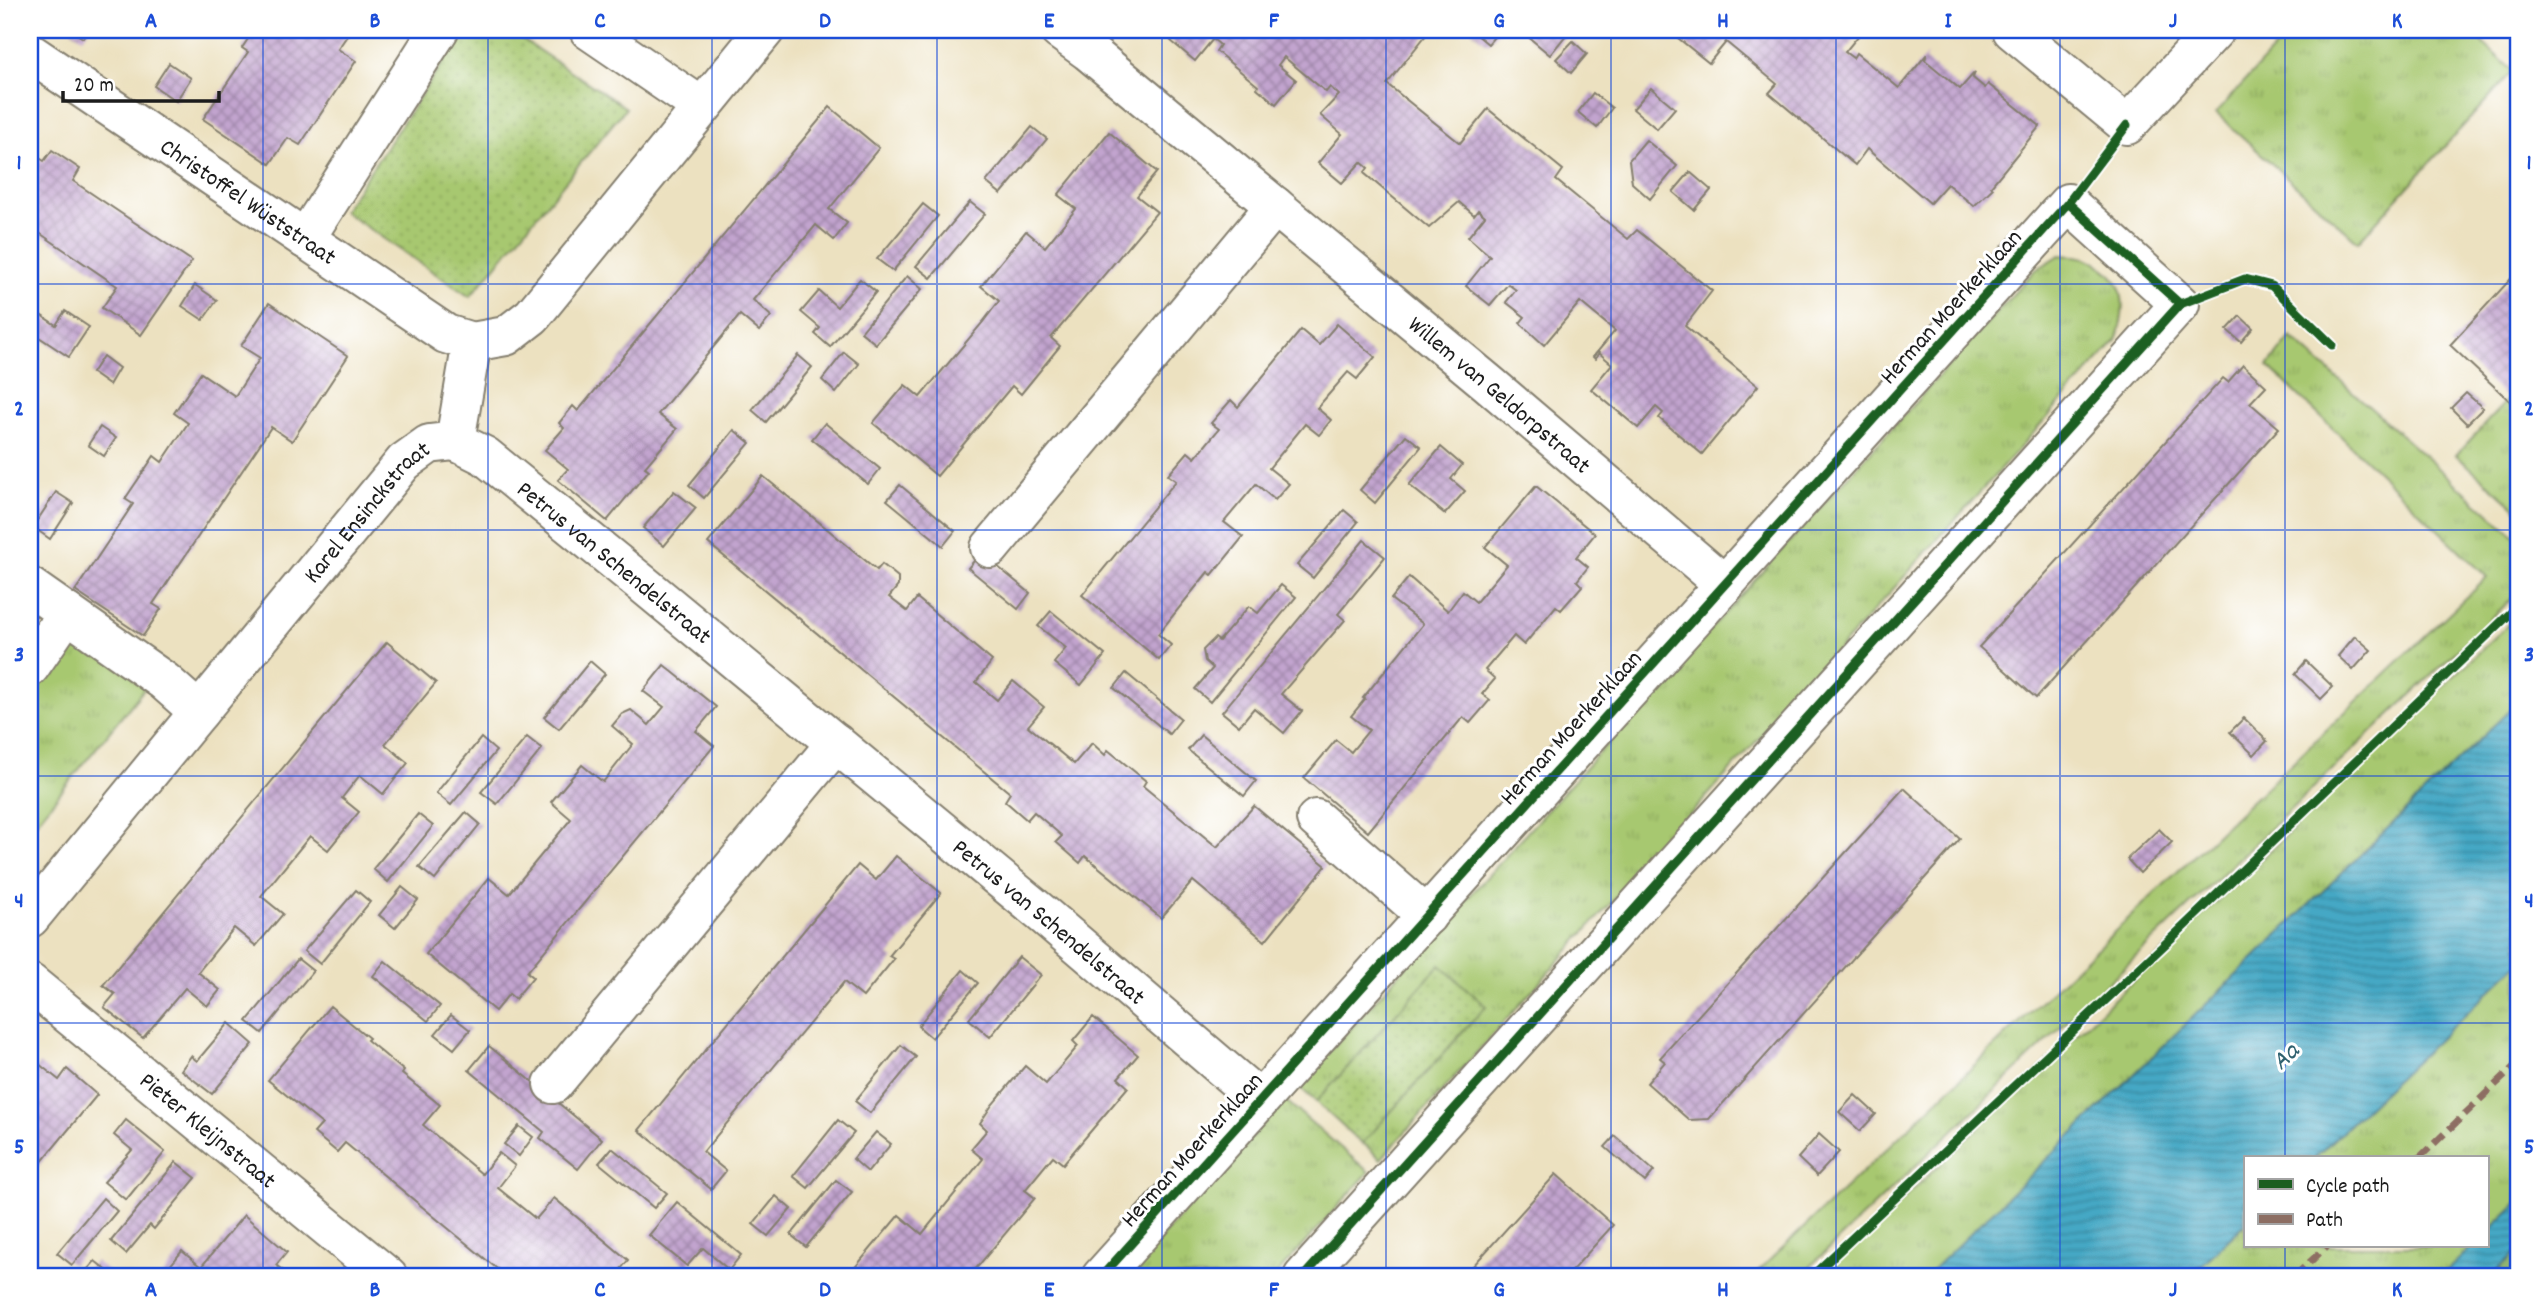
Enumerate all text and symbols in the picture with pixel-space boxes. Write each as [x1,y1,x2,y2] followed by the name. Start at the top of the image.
[145,6,157,39] text: A
[370,6,381,39] text: B
[594,6,606,39] text: C
[819,6,831,39] text: D
[1044,6,1055,39] text: E
[1269,6,1280,39] text: F
[1493,6,1505,39] text: G
[1717,6,1729,39] text: H
[1944,6,1952,39] text: I
[2169,6,2177,39] text: J
[2392,6,2403,39] text: K
[63,60,219,104] scale bar
[74,72,114,102] text: 20 m
[152,131,342,275] street label: Christoffel Wüststraat
[16,148,22,181] text: 1
[2526,148,2532,181] text: 1
[1873,223,2031,393] street label: Herman Moerkerklaan
[1399,309,1597,483] street label: Willem van Geldorpstraat
[14,394,24,427] text: 2
[2524,394,2534,427] text: 2
[297,434,438,592] street label: Karel Ensinckstraat
[508,474,718,654] street label: Petrus van Schendelstraat
[14,640,24,673] text: 3
[2524,640,2534,673] text: 3
[1493,644,1651,814] street label: Herman Moerkerklaan
[944,832,1152,1015] street label: Petrus van Schendelstraat
[14,886,24,919] text: 4
[2524,886,2534,919] text: 4
[2264,1034,2310,1080] water label: Aa
[131,1065,282,1199] street label: Pieter Kleijnstraat
[1114,1066,1272,1236] street label: Herman Moerkerklaan
[14,1132,24,1165] text: 5
[2524,1132,2534,1165] text: 5
[2244,1156,2488,1248] legend
[2306,1173,2389,1203] text: Cycle path
[2306,1207,2343,1237] text: Path
[145,1275,157,1307] text: A
[370,1275,381,1307] text: B
[594,1275,606,1307] text: C
[819,1275,831,1307] text: D
[1044,1275,1055,1307] text: E
[1269,1275,1280,1307] text: F
[1493,1275,1505,1307] text: G
[1717,1275,1729,1307] text: H
[1944,1275,1952,1307] text: I
[2169,1275,2177,1307] text: J
[2392,1275,2403,1307] text: K

